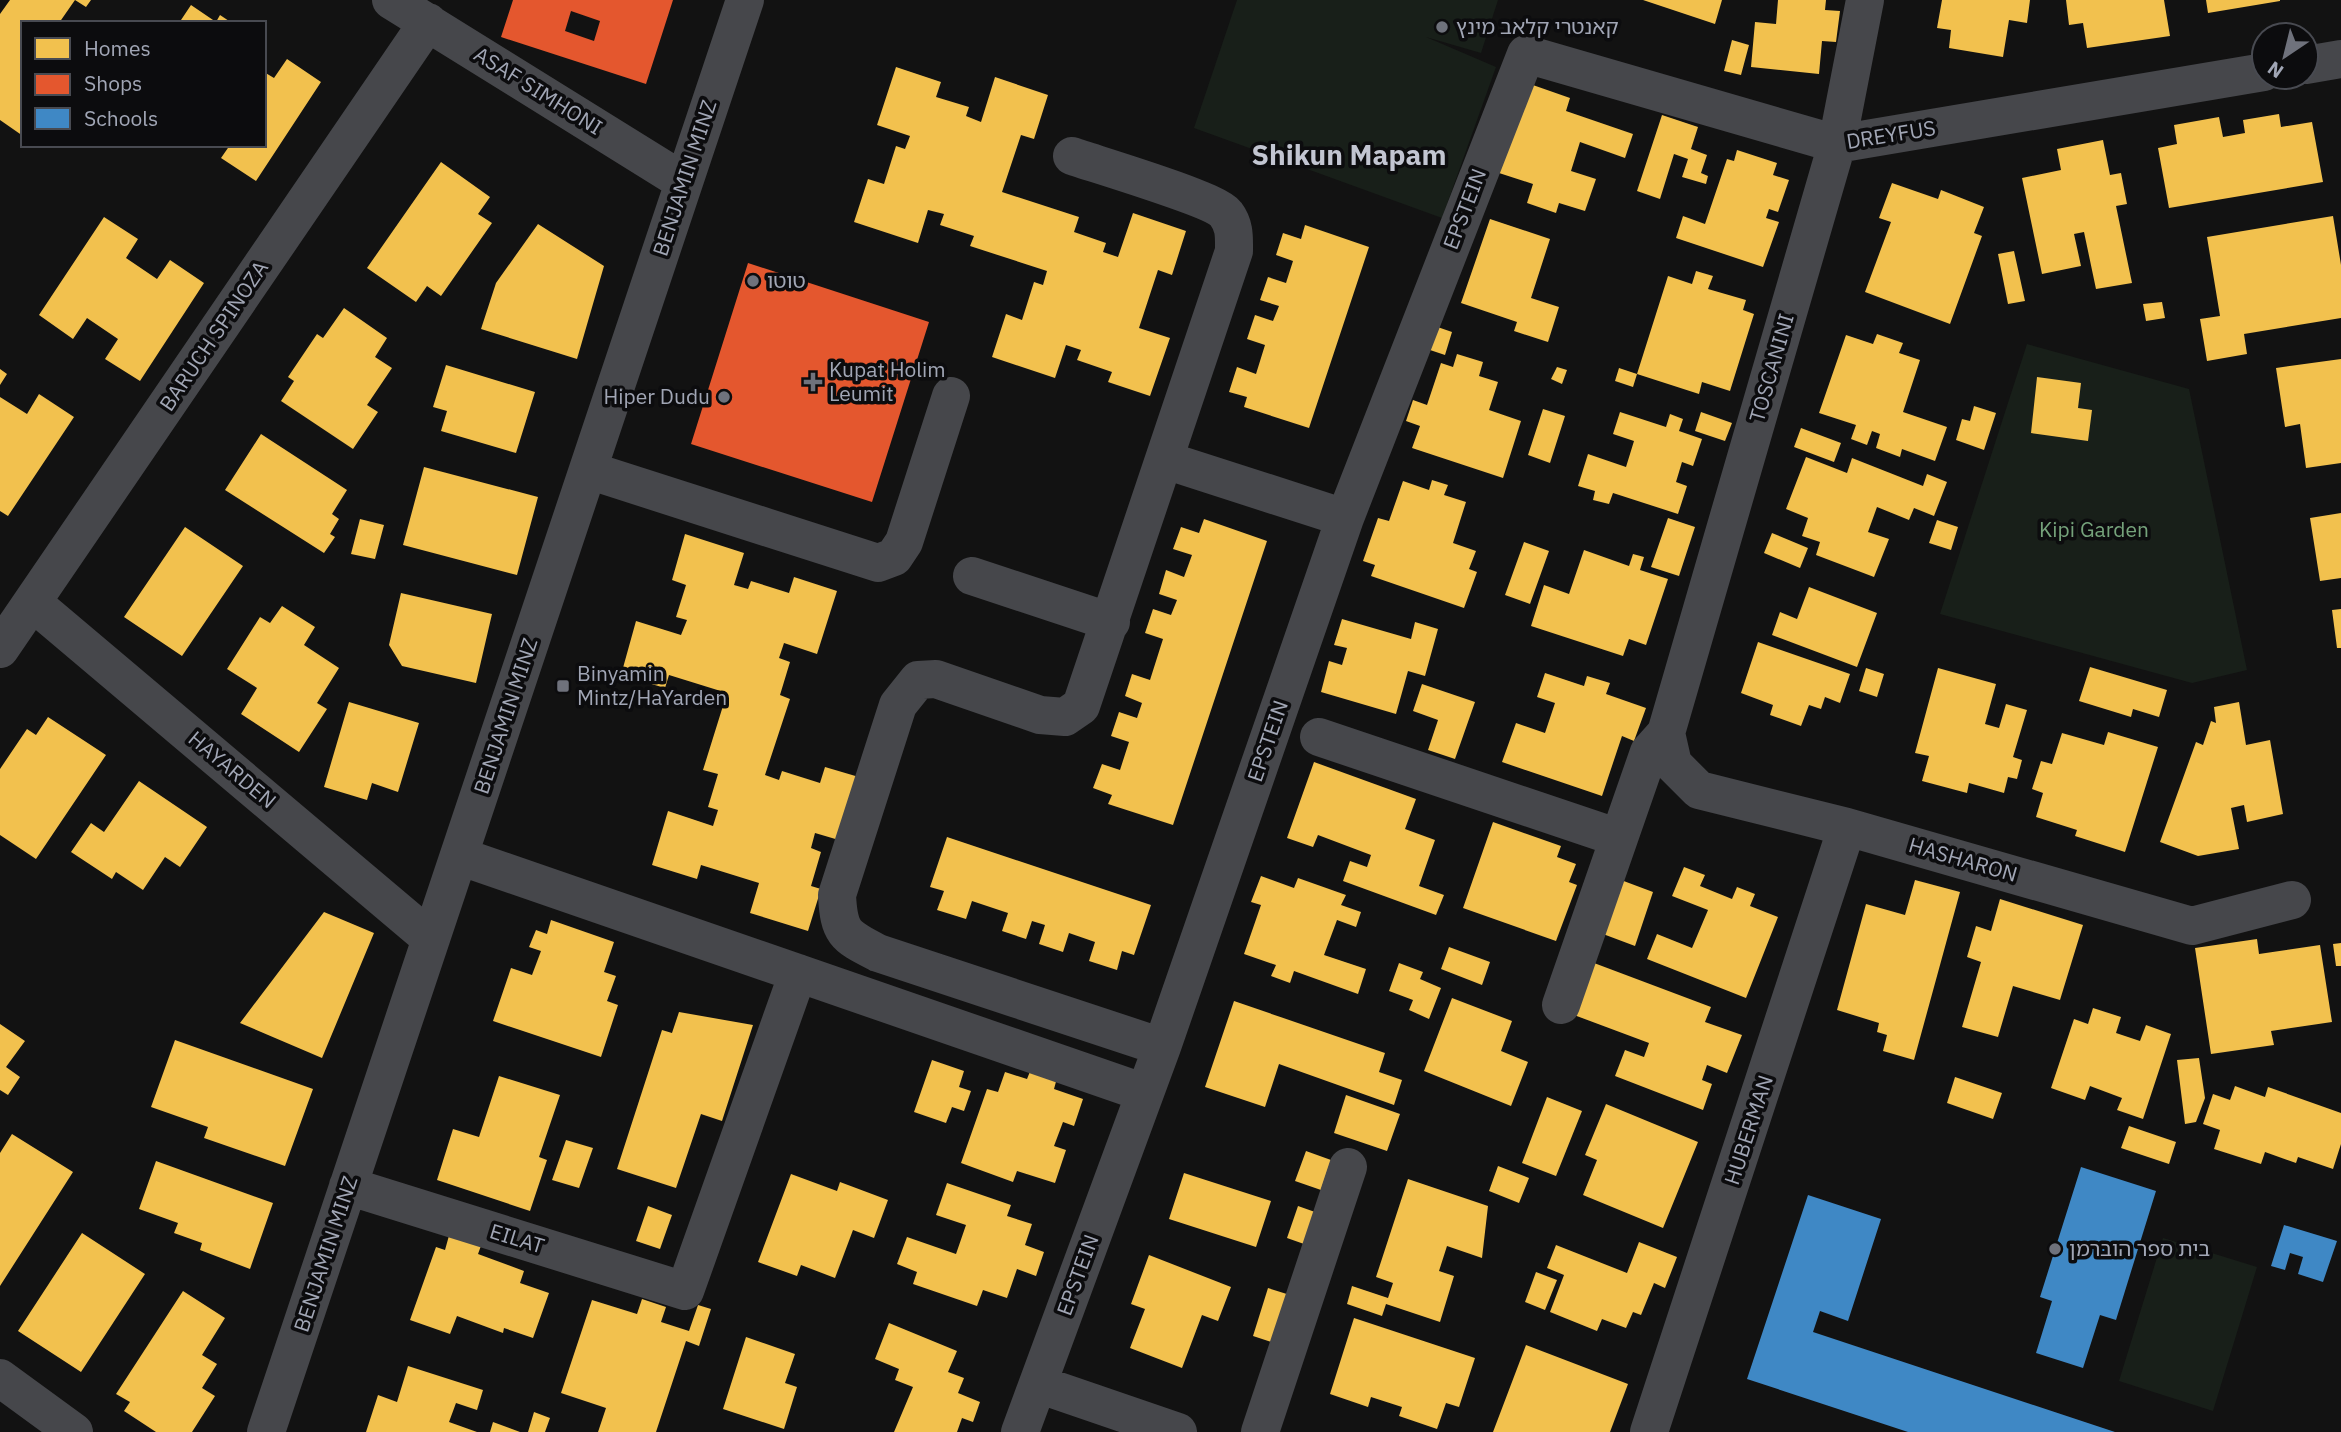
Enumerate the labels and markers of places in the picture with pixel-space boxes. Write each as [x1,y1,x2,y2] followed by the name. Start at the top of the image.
[1456,12,1619,40] place label: קאנטרי קלאב מינץ
[1434,19,1450,35] marker: קאנטרי קלאב מינץ
[767,266,806,294] place label: טוטו
[745,273,761,289] marker: טוטו
[829,355,946,407] place label: Kupat Holim Leumit
[803,372,823,392] marker: Kupat Holim Leumit
[603,382,710,410] place label: Hiper Dudu
[716,389,732,405] marker: Hiper Dudu
[577,659,727,711] place label: Binyamin Mintz/HaYarden
[555,678,571,694] marker: Binyamin Mintz/HaYarden
[2069,1234,2210,1262] place label: בית ספר הוברמן
[2047,1241,2063,1257] marker: בית ספר הוברמן

